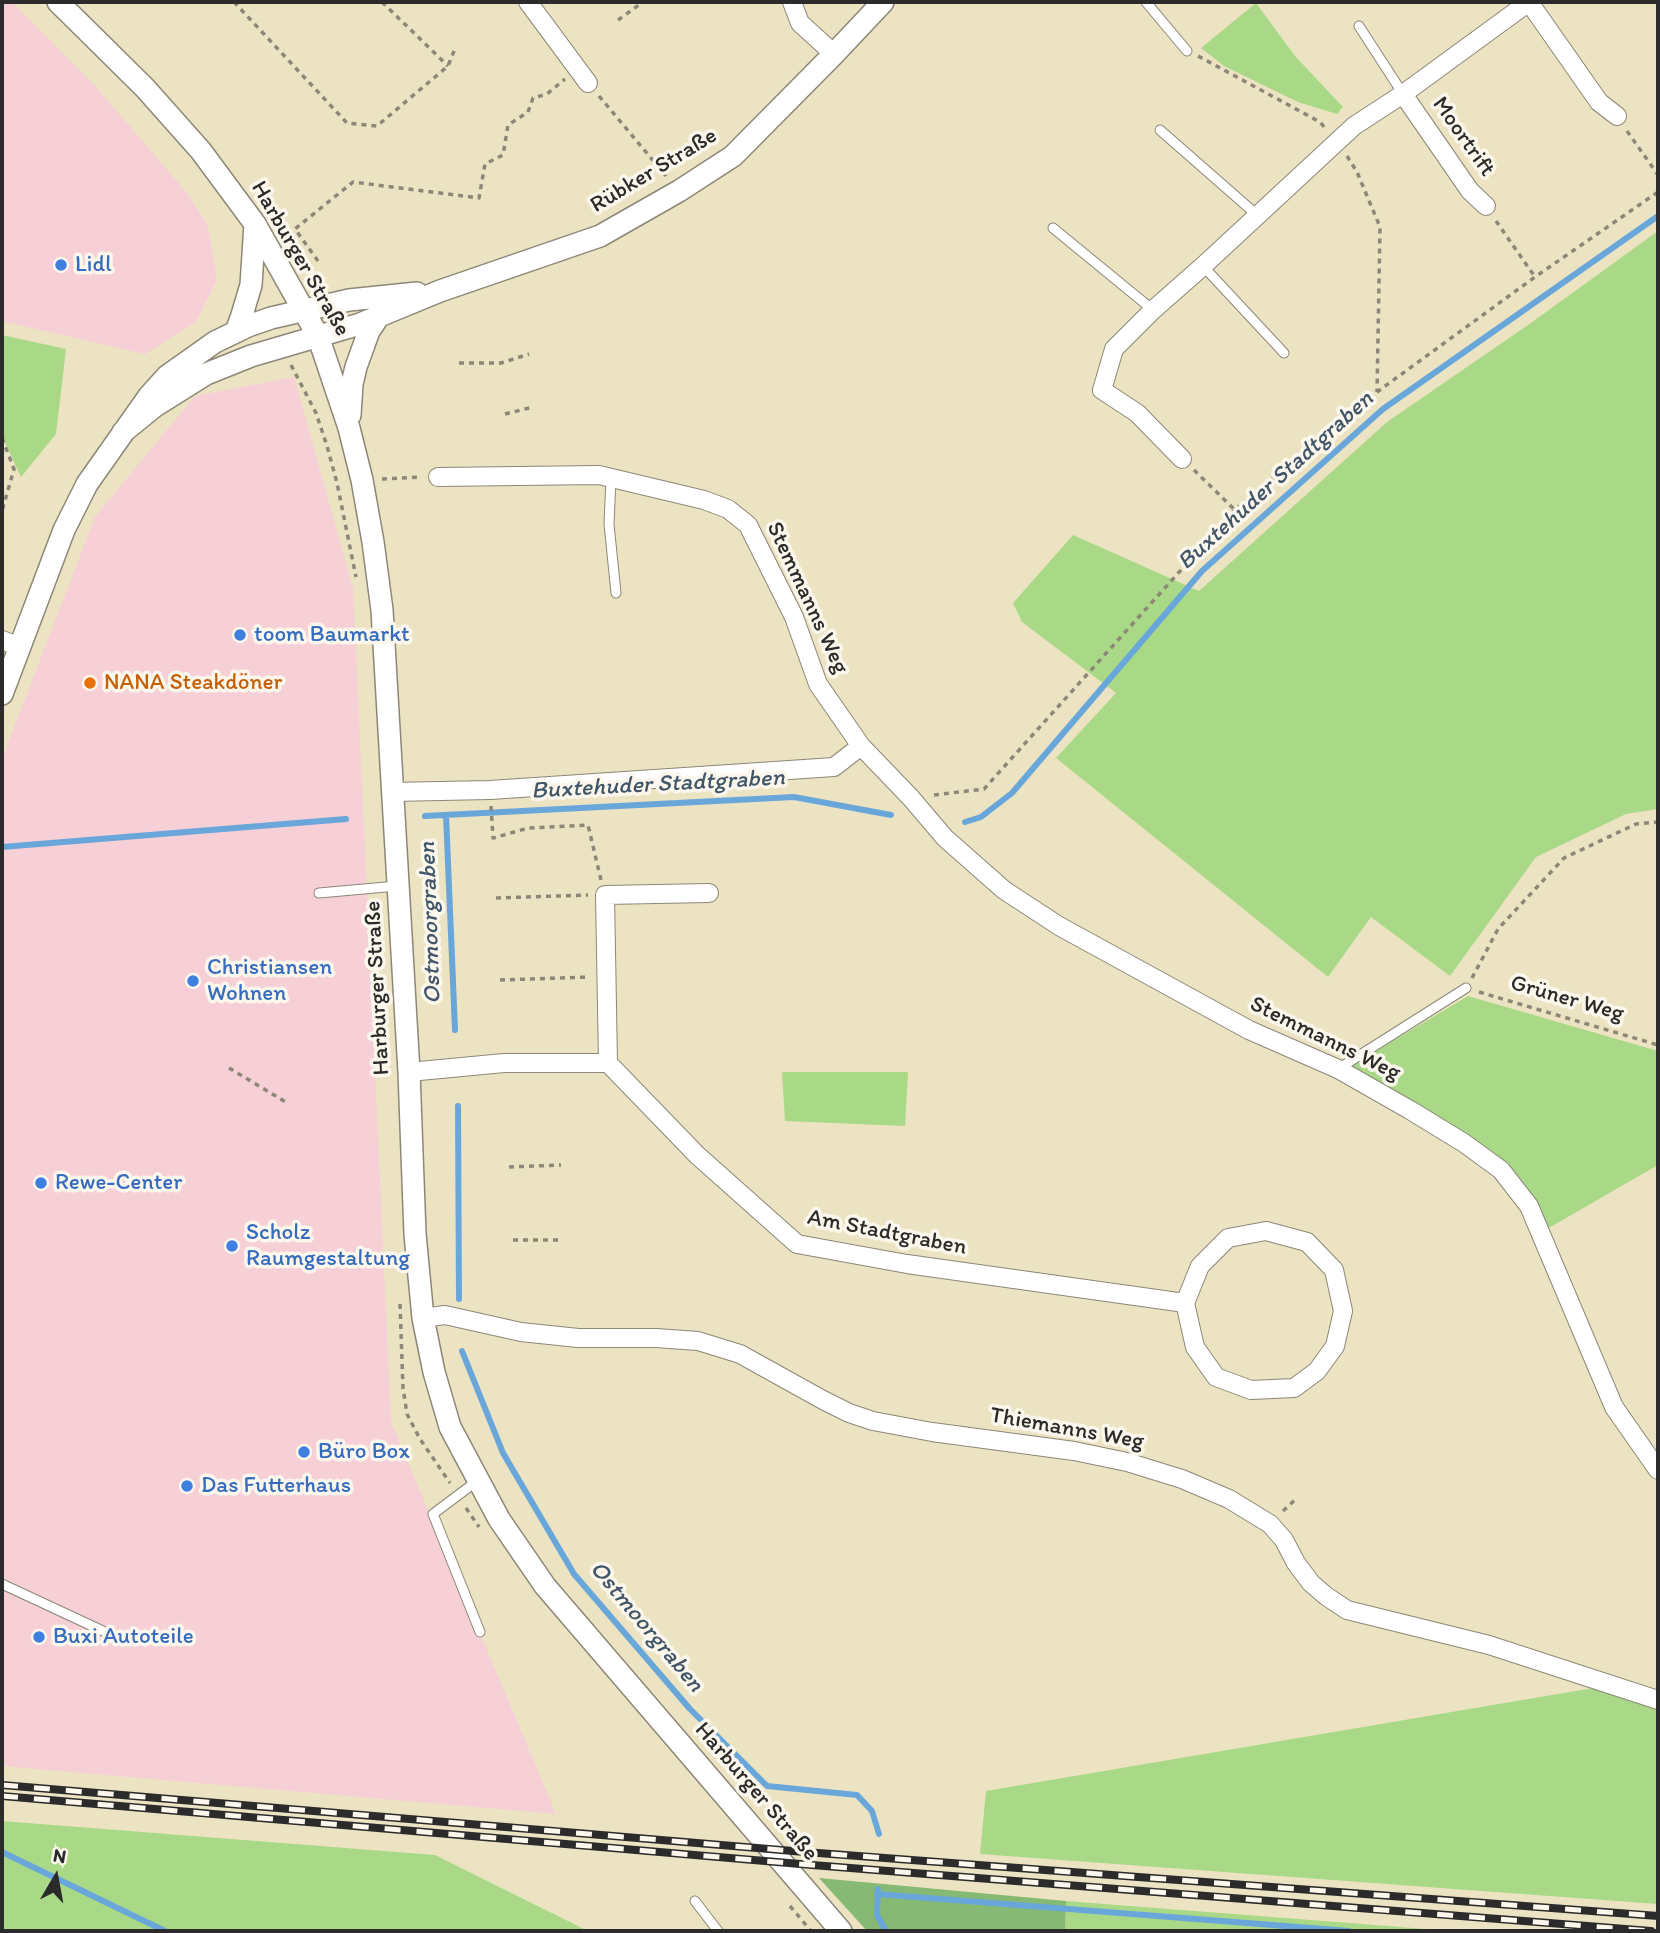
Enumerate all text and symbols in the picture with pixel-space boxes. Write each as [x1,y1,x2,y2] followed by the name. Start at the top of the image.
[1426,92,1500,182] street label: Moortrift
[586,122,722,220] street label: Rübker Straße
[244,176,356,342] street label: Harburger Straße
[75,251,112,279] place label: Lidl
[53,257,69,273] marker: Lidl
[1172,385,1380,577] water label: Buxtehuder Stadtgraben
[760,518,854,678] street label: Stemmanns Weg
[254,621,410,649] place label: toom Baumarkt
[232,627,248,643] marker: toom Baumarkt
[104,669,282,697] place label: NANA Steakdöner
[82,675,98,691] marker: NANA Steakdöner
[530,764,786,806] water label: Buxtehuder Stadtgraben
[414,841,448,1005] water label: Ostmoorgraben
[360,900,396,1076] street label: Harburger Straße
[207,954,332,1008] place label: Christiansen Wohnen
[1507,970,1627,1028] street label: Grüner Weg
[185,973,201,989] marker: Christiansen Wohnen
[1245,991,1405,1087] street label: Stemmanns Weg
[55,1169,182,1197] place label: Rewe-Center
[33,1175,49,1191] marker: Rewe-Center
[805,1204,969,1262] street label: Am Stadtgraben
[246,1219,410,1273] place label: Scholz Raumgestaltung
[224,1238,240,1254] marker: Scholz Raumgestaltung
[988,1402,1146,1456] street label: Thiemanns Weg
[318,1438,410,1466] place label: Büro Box
[296,1444,312,1460] marker: Büro Box
[201,1472,351,1500] place label: Das Futterhaus
[179,1478,195,1494] marker: Das Futterhaus
[583,1556,709,1698] water label: Ostmoorgraben
[53,1623,194,1651] place label: Buxi Autoteile
[31,1629,47,1645] marker: Buxi Autoteile
[688,1717,824,1867] street label: Harburger Straße
[21,1842,91,1912] north arrow
[51,1843,68,1868] text: N

